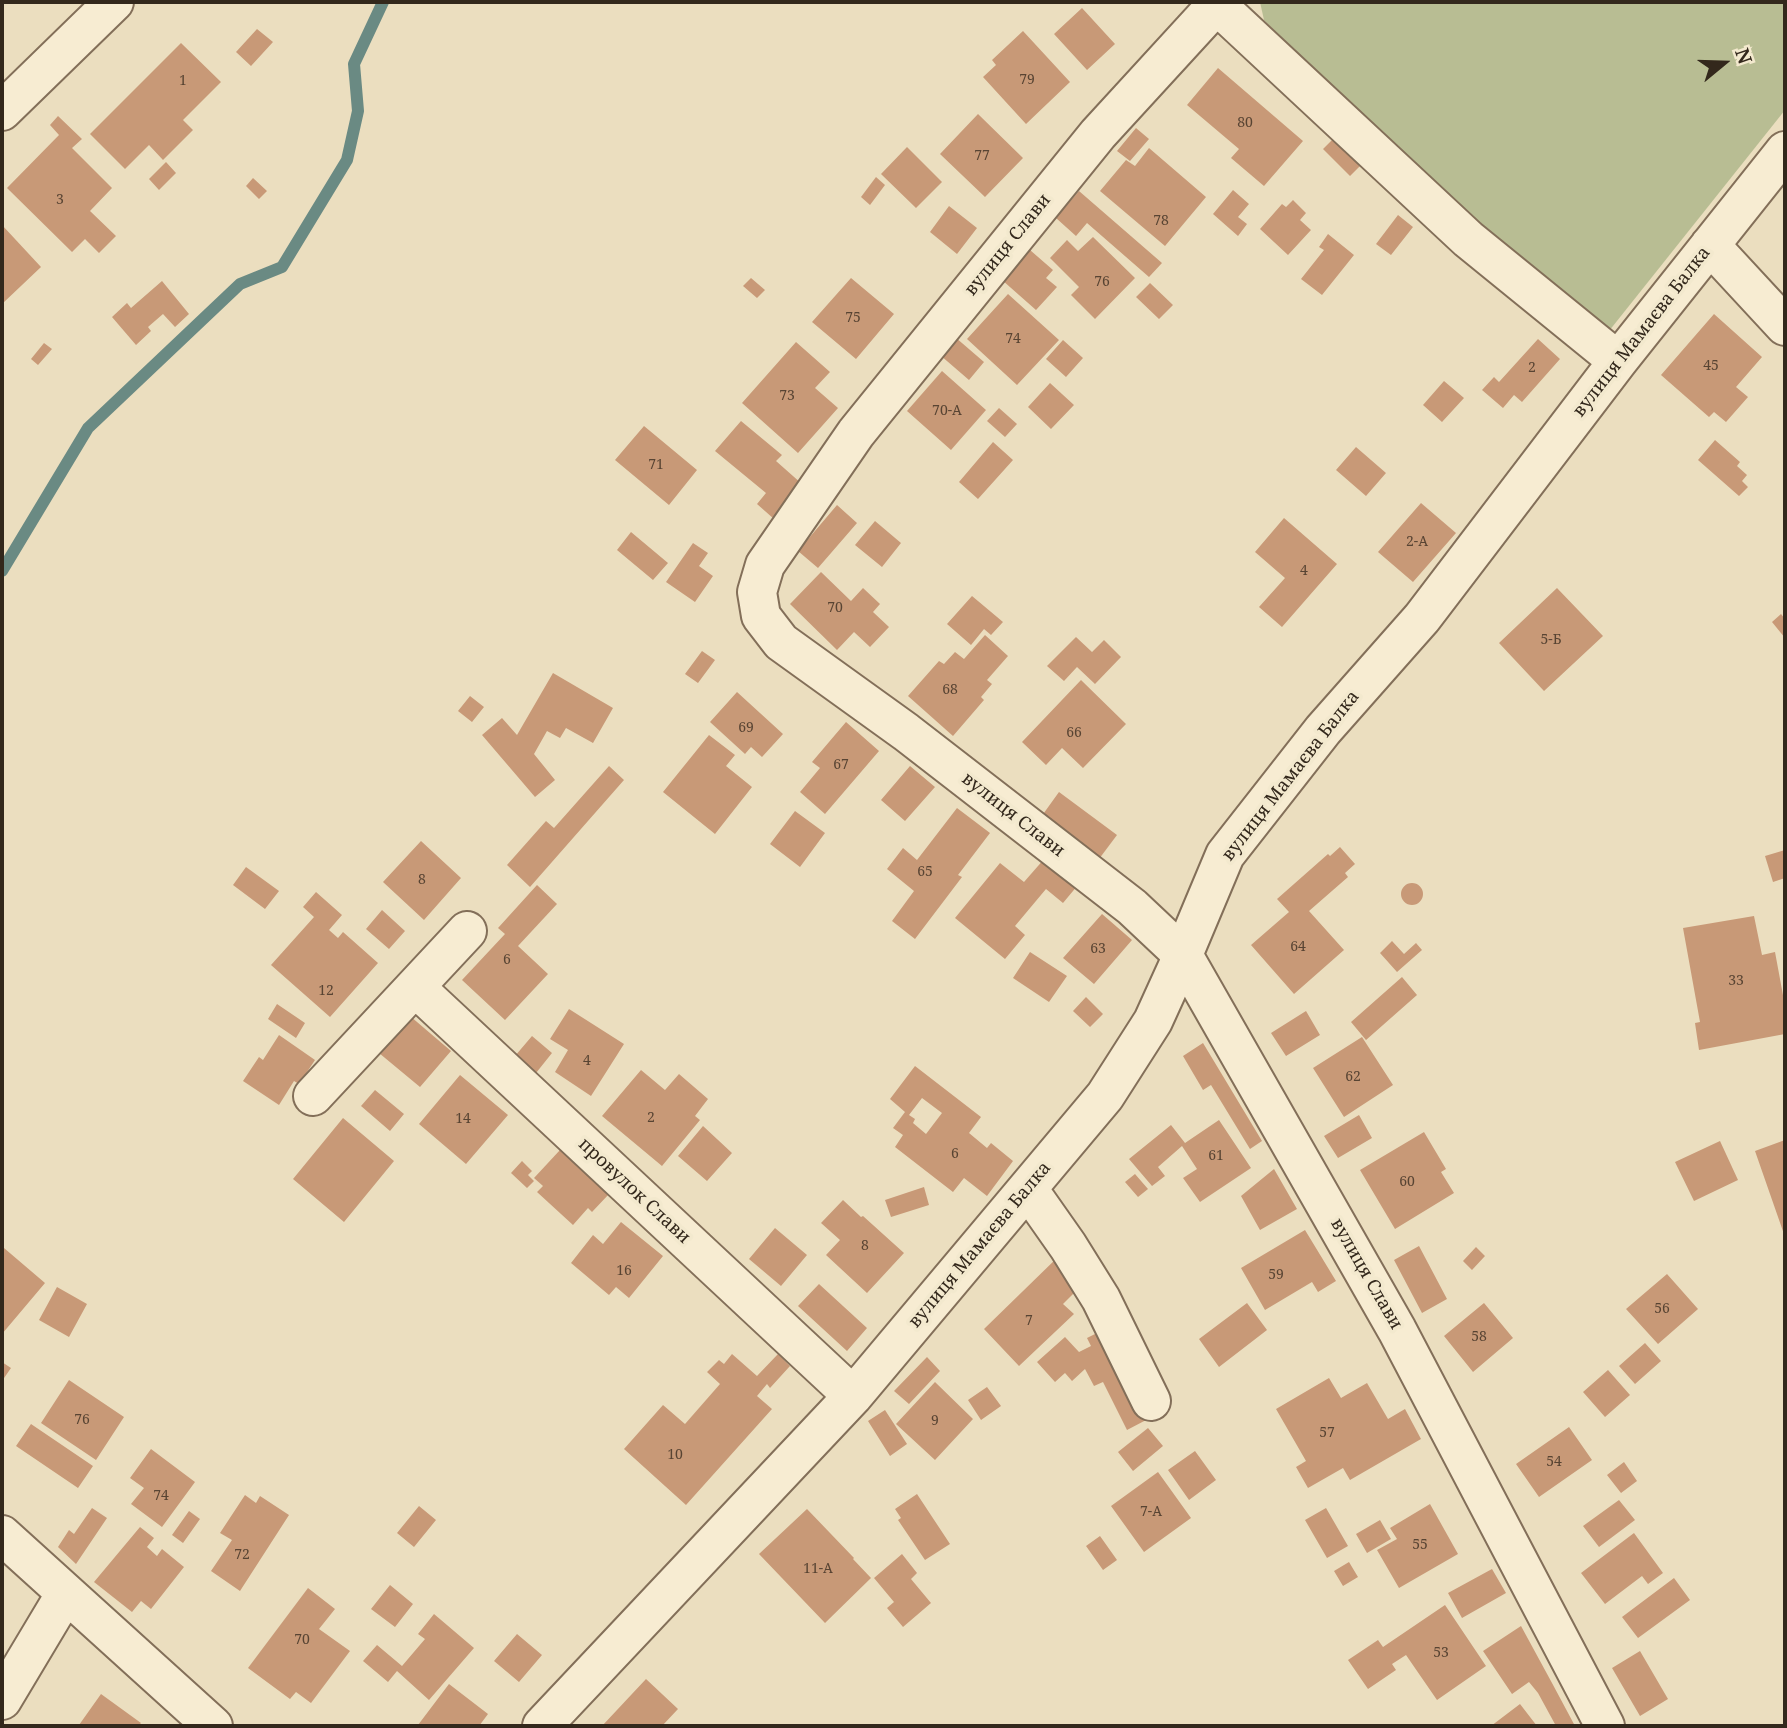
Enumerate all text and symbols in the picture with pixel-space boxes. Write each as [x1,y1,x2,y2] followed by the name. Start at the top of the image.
[1689,28,1759,98] north arrow
[1729,45,1759,67] text: N
[1019,72,1035,88] house number: 79
[179,73,187,89] house number: 1
[1237,115,1253,131] house number: 80
[974,148,990,164] house number: 77
[960,190,1056,300] street label: вулиця Слави
[56,192,64,208] house number: 3
[1153,213,1169,229] house number: 78
[1569,243,1715,421] street label: вулиця Мамаєва Балка
[1094,274,1110,290] house number: 76
[845,310,861,326] house number: 75
[1005,331,1021,347] house number: 74
[1703,358,1719,374] house number: 45
[1528,360,1536,376] house number: 2
[779,388,795,404] house number: 73
[932,403,962,419] house number: 70-А
[648,457,664,473] house number: 71
[1406,534,1428,550] house number: 2-А
[1300,563,1308,579] house number: 4
[827,600,843,616] house number: 70
[1541,632,1561,648] house number: 5-Б
[942,682,958,698] house number: 68
[1218,687,1364,865] street label: вулиця Мамаєва Балка
[738,720,754,736] house number: 69
[1066,725,1082,741] house number: 66
[833,757,849,773] house number: 67
[957,768,1069,862] street label: вулиця Слави
[917,864,933,880] house number: 65
[418,872,426,888] house number: 8
[1290,939,1306,955] house number: 64
[1090,941,1106,957] house number: 63
[503,952,511,968] house number: 6
[1728,973,1744,989] house number: 33
[318,983,334,999] house number: 12
[583,1053,591,1069] house number: 4
[1345,1069,1361,1085] house number: 62
[647,1110,655,1126] house number: 2
[455,1111,471,1127] house number: 14
[574,1134,694,1248] street label: провулок Слави
[951,1146,959,1162] house number: 6
[1208,1148,1224,1164] house number: 61
[904,1158,1056,1332] street label: вулиця Мамаєва Балка
[1399,1174,1415,1190] house number: 60
[1325,1215,1407,1333] street label: вулиця Слави
[861,1238,869,1254] house number: 8
[616,1263,632,1279] house number: 16
[1268,1267,1284,1283] house number: 59
[1654,1301,1670,1317] house number: 56
[1025,1313,1033,1329] house number: 7
[1471,1329,1487,1345] house number: 58
[74,1412,90,1428] house number: 76
[931,1413,939,1429] house number: 9
[1319,1425,1335,1441] house number: 57
[667,1447,683,1463] house number: 10
[1546,1454,1562,1470] house number: 54
[153,1488,169,1504] house number: 74
[1140,1504,1162,1520] house number: 7-А
[1412,1537,1428,1553] house number: 55
[234,1547,250,1563] house number: 72
[803,1561,833,1577] house number: 11-А
[294,1632,310,1648] house number: 70
[1433,1645,1449,1661] house number: 53

